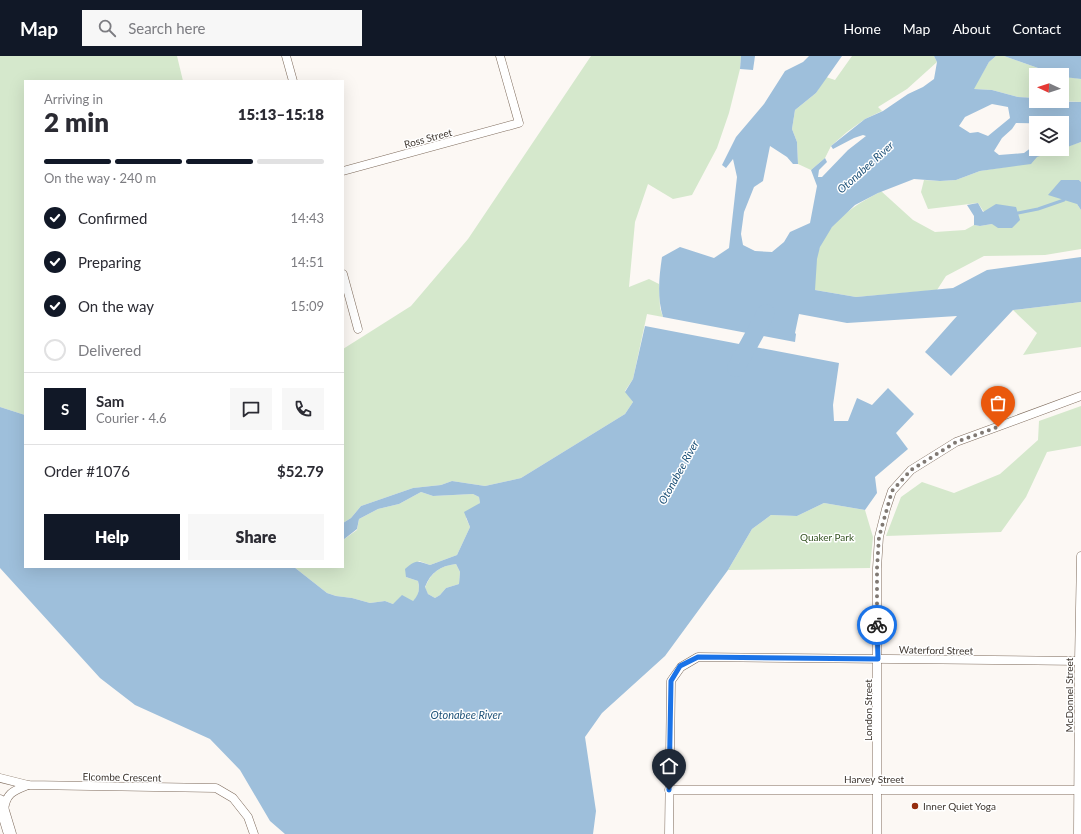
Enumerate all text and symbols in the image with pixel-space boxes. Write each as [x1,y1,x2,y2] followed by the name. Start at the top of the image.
[82,10,362,46] search box
[20,17,58,40] text: Map
[96,17,118,39] icon: search
[128,19,206,37] text: Search here
[843,20,881,37] text: Home
[903,20,930,37] text: Map
[952,20,990,37] text: About
[1012,20,1061,37] text: Contact
[1029,68,1069,108] north arrow
[1029,68,1069,156] map controls
[44,91,103,107] text: Arriving in
[238,105,324,123] text: 15:13–15:18
[44,106,109,138] text: 2 min
[1029,116,1069,156] button: layers
[403,126,454,150] street label: Ross Street
[834,138,896,196] water label: Otonabee River
[44,170,156,186] text: On the way · 240 m
[44,207,66,229] icon: check
[78,209,147,227] text: Confirmed
[291,210,324,226] text: 14:43
[44,251,66,273] icon: check
[78,253,141,271] text: Preparing
[291,254,324,270] text: 14:51
[44,295,66,317] icon: check
[78,297,154,315] text: On the way
[291,298,324,314] text: 15:09
[78,341,141,359] text: Delivered
[981,386,1015,427] pin
[230,388,272,430] button: chat
[282,388,324,430] button: phone
[96,392,124,410] text: Sam
[987,392,1009,414] icon: bag
[61,400,69,418] text: S
[96,410,167,426] text: Courier · 4.6
[655,438,701,506] water label: Otonabee River
[44,462,130,480] text: Order #1076
[277,462,324,480] text: $52.79
[44,514,180,560] button: Help
[188,514,324,560] button: Share
[800,531,855,543] park label: Quaker Park
[857,605,897,645] courier
[866,614,888,636] icon: bike
[899,643,974,657] street label: Waterford Street
[1063,657,1075,732] street label: McDonnel Street
[862,679,874,741] street label: London Street
[430,708,502,721] water label: Otonabee River
[652,749,686,790] pin
[658,755,680,777] icon: home
[82,770,162,784] street label: Elcombe Crescent
[844,773,904,785] street label: Harvey Street
[923,800,996,812] place label: Inner Quiet Yoga
[910,801,920,811] marker: Inner Quiet Yoga

